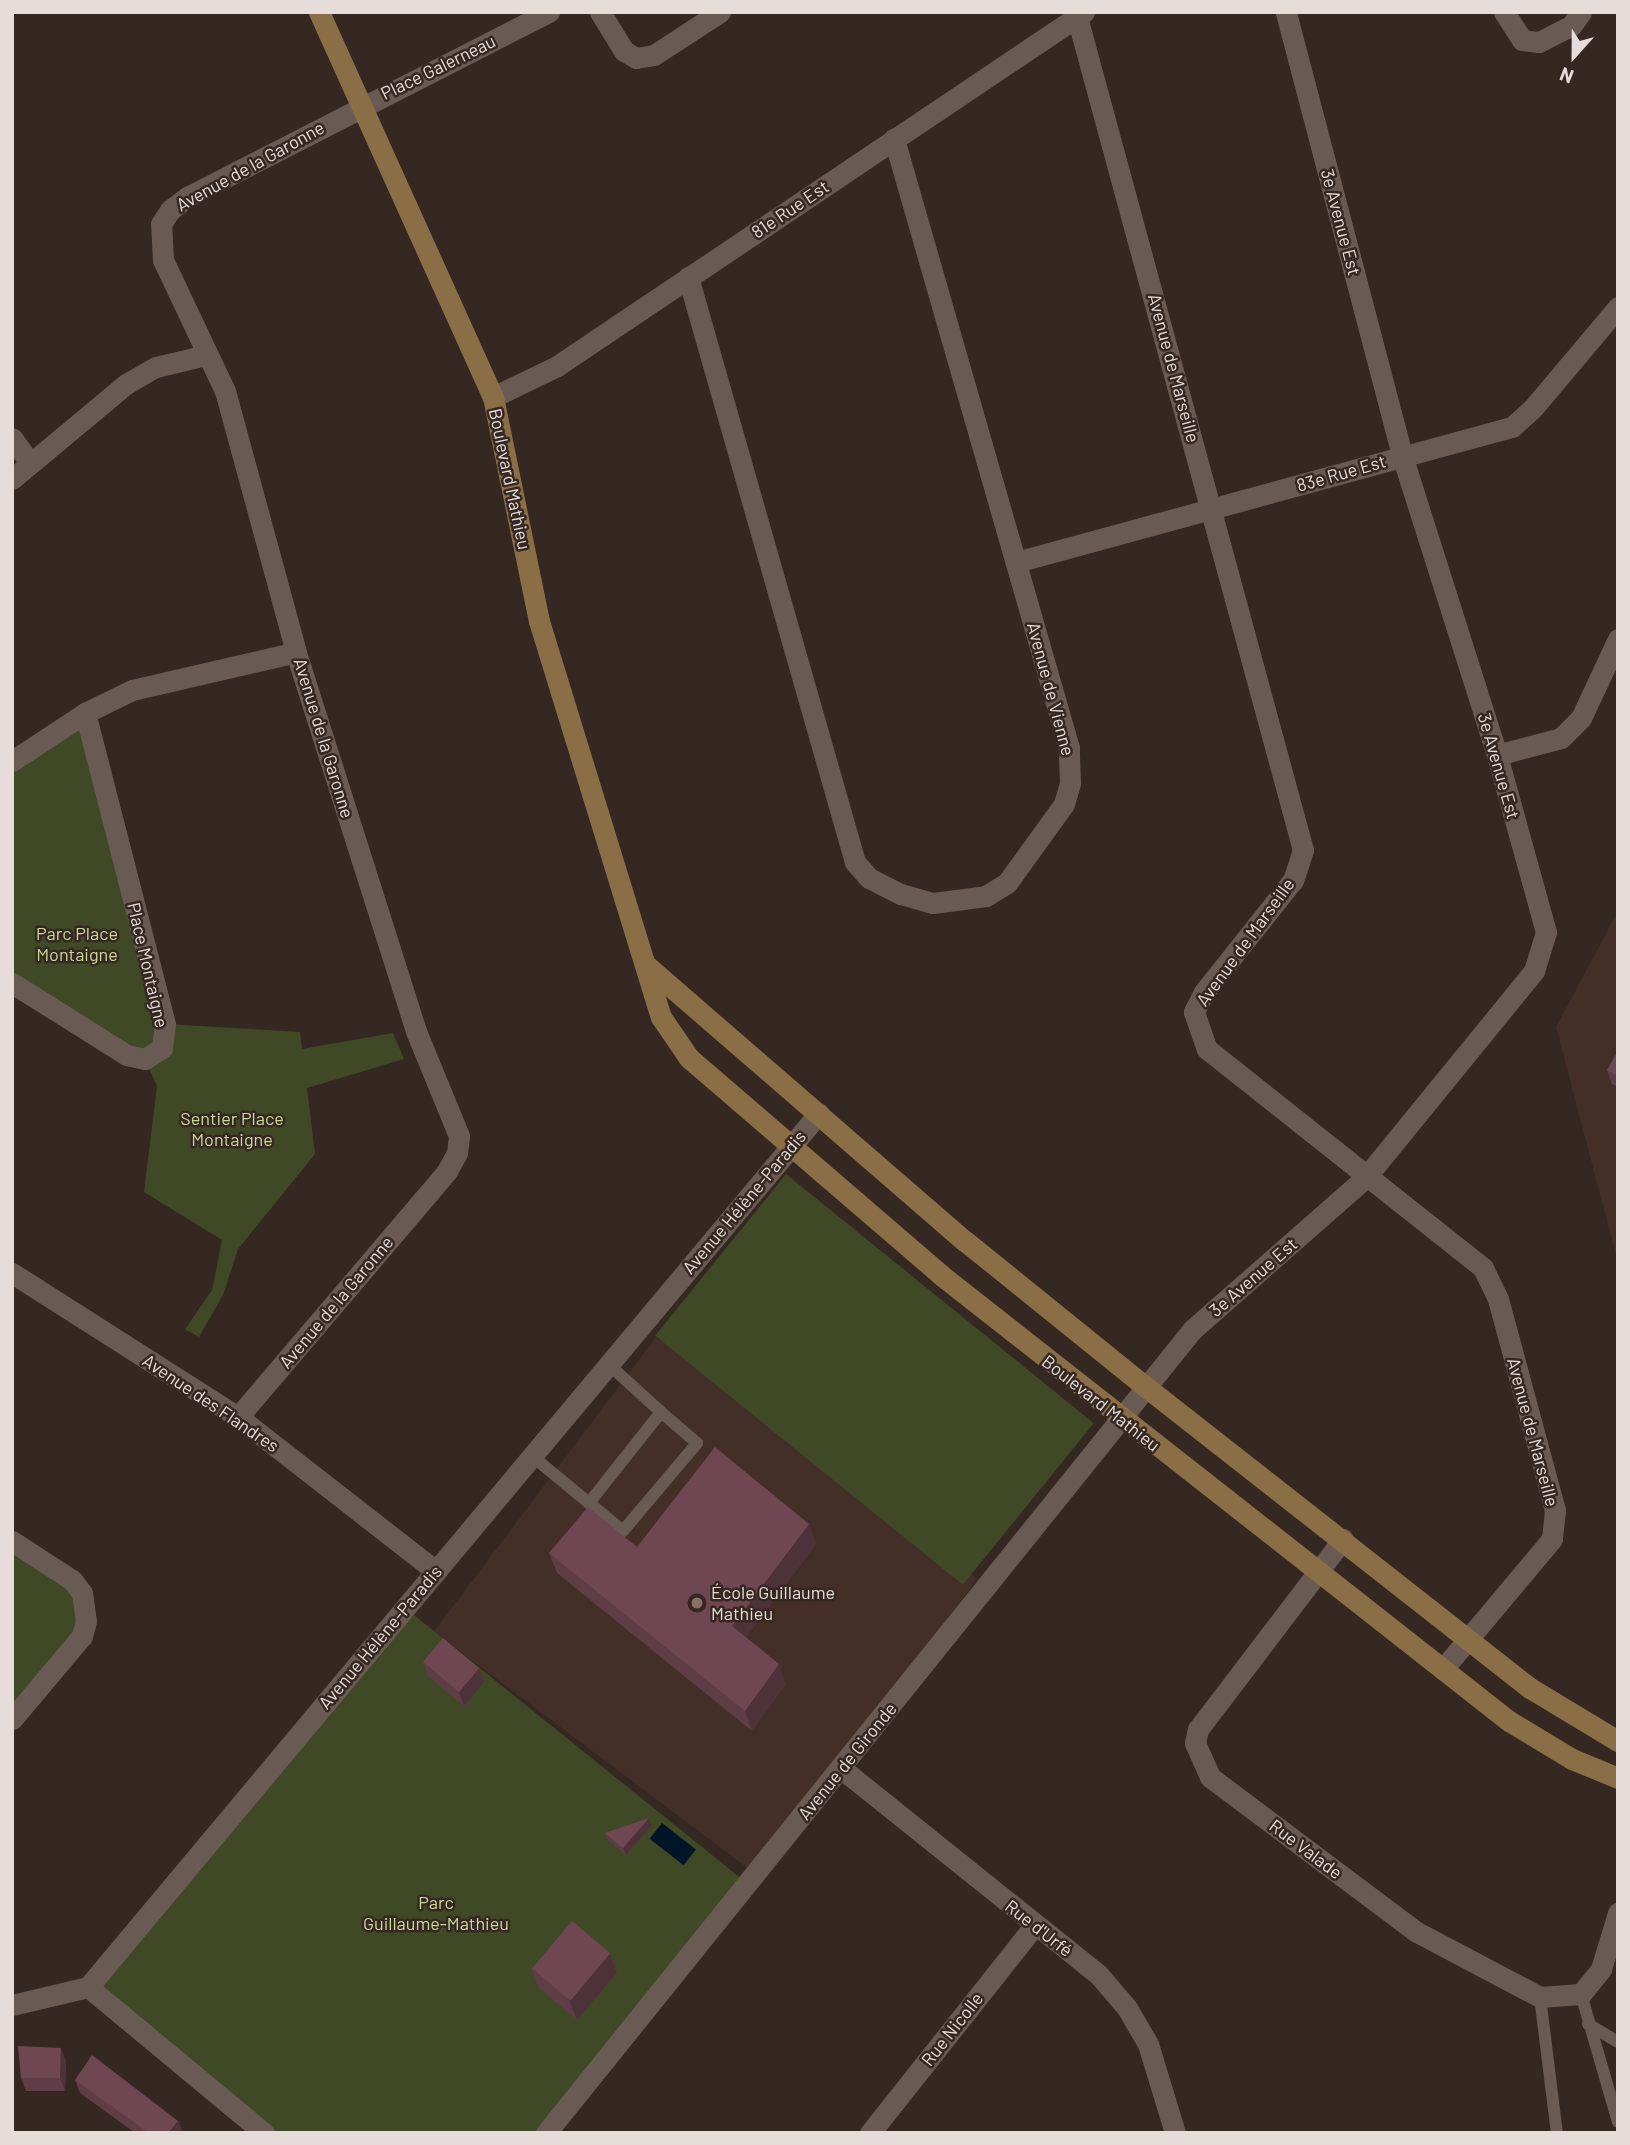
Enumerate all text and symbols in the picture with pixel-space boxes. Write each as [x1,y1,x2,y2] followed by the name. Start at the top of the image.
[1539,21,1609,91] north arrow
[377,30,499,104] street label: Place Galerneau
[1556,63,1576,89] text: N
[172,116,328,216] street label: Avenue de la Garonne
[1316,166,1366,278] street label: 3e Avenue Est
[747,175,833,243] street label: 81e Rue Est
[1144,291,1204,445] street label: Avenue de Marseille
[484,406,536,552] street label: Boulevard Mathieu
[1294,450,1388,496] street label: 83e Rue Est
[1023,620,1079,758] street label: Avenue de Vienne
[289,655,359,821] street label: Avenue de la Garonne
[1474,710,1524,822] street label: 3e Avenue Est
[1191,874,1299,1010] street label: Avenue de Marseille
[123,900,173,1030] street label: Place Montaigne
[36,923,118,965] park label: Parc Place Montaigne
[180,1108,284,1150] park label: Sentier Place Montaigne
[678,1126,810,1278] street label: Avenue Hélène-Paradis
[274,1231,398,1373] street label: Avenue de la Garonne
[1205,1233,1301,1321] street label: 3e Avenue Est
[139,1349,283,1457] street label: Avenue des Flandres
[1038,1350,1164,1456] street label: Boulevard Mathieu
[1503,1355,1563,1509] street label: Avenue de Marseille
[314,1561,446,1713] street label: Avenue Hélène-Paradis
[711,1582,835,1624] place label: École Guillaume Mathieu
[689,1595,705,1611] marker: École Guillaume Mathieu
[793,1698,901,1824] street label: Avenue de Gironde
[1265,1815,1347,1883] street label: Rue Valade
[363,1892,509,1934] park label: Parc Guillaume-Mathieu
[1001,1895,1077,1961] street label: Rue d'Urfé
[917,1988,987,2070] street label: Rue Nicolle

